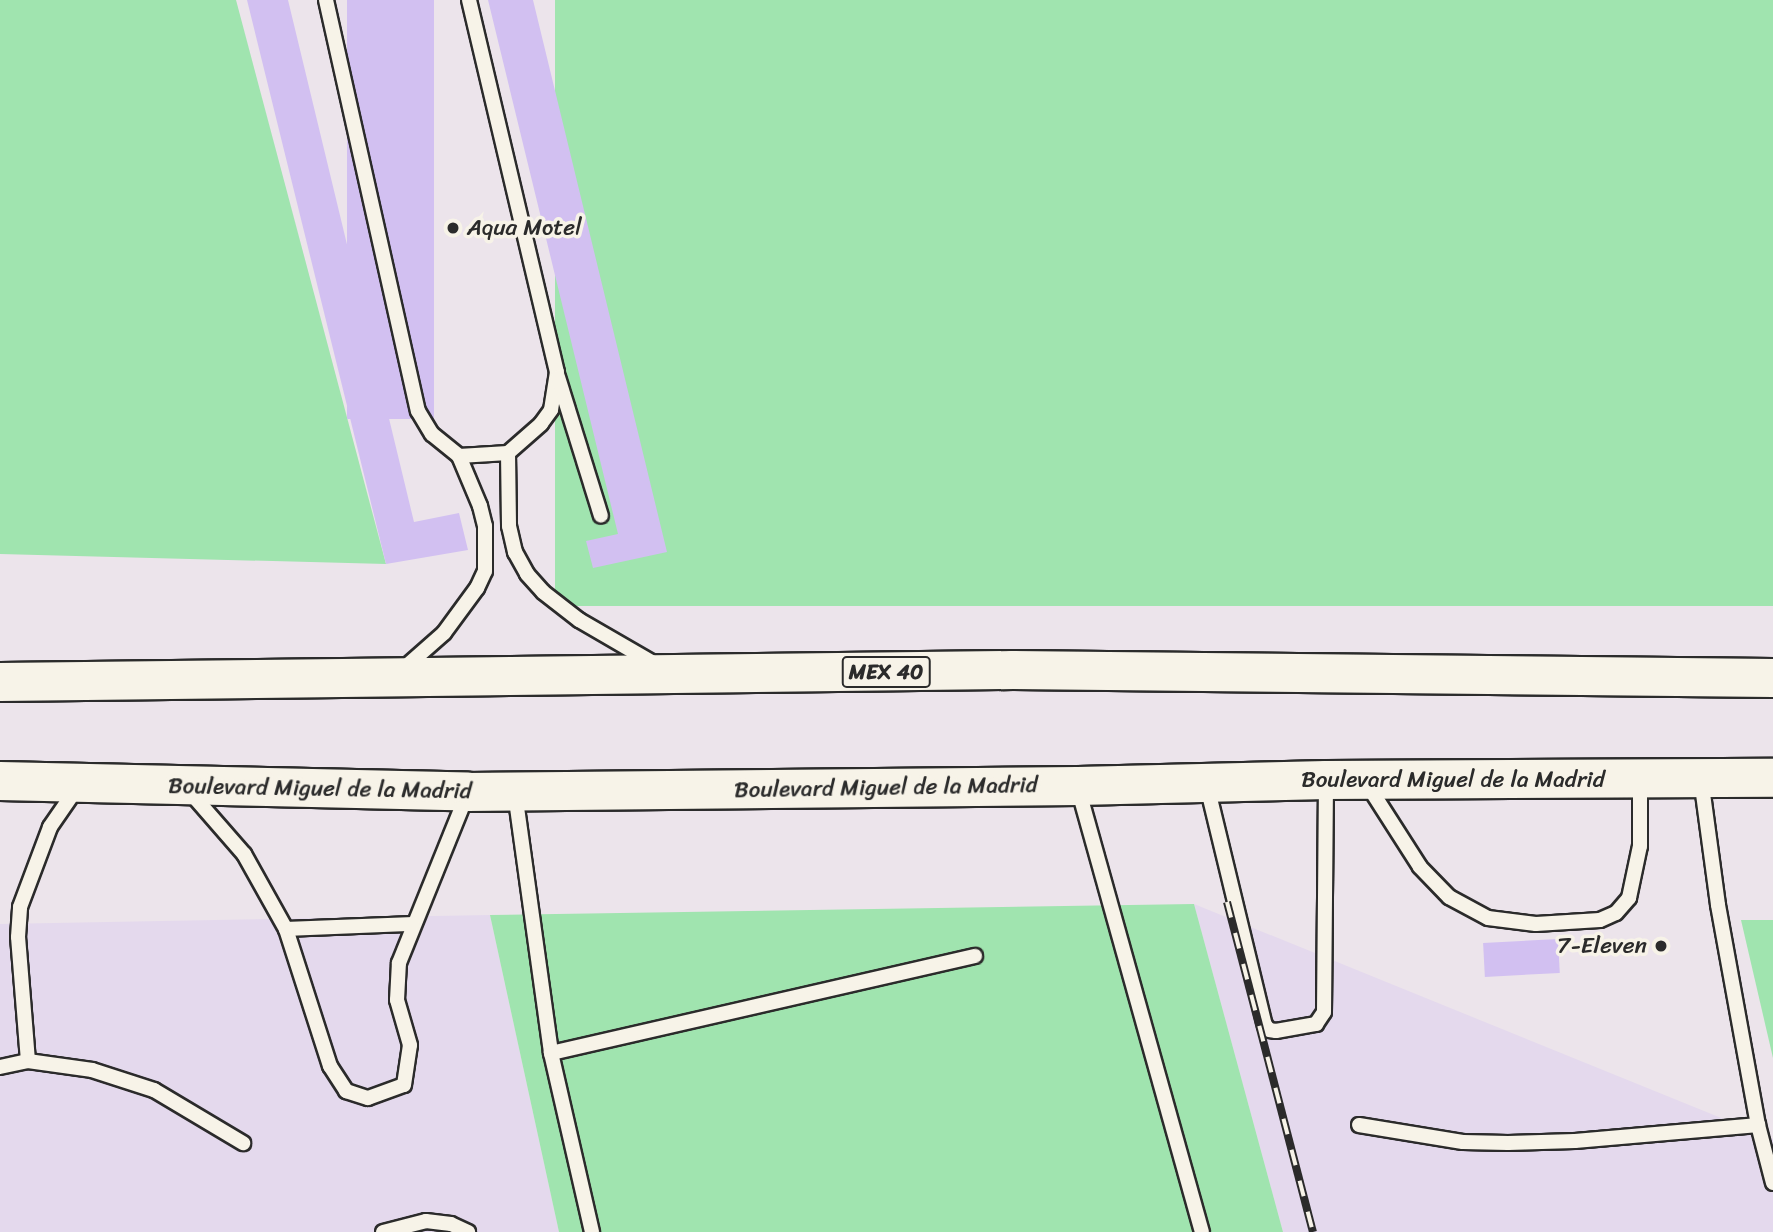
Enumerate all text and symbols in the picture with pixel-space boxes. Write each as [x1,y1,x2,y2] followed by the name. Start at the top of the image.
[467,214,582,242] place label: Aqua Motel
[445,220,461,236] marker: Aqua Motel
[840,654,931,690] road number: MEX 40
[1302,766,1604,794] street label: Boulevard Miguel de la Madrid
[734,772,1038,804] street label: Boulevard Miguel de la Madrid
[168,773,472,805] street label: Boulevard Miguel de la Madrid
[1557,932,1647,960] place label: 7-Eleven
[1653,938,1669,954] marker: 7-Eleven

